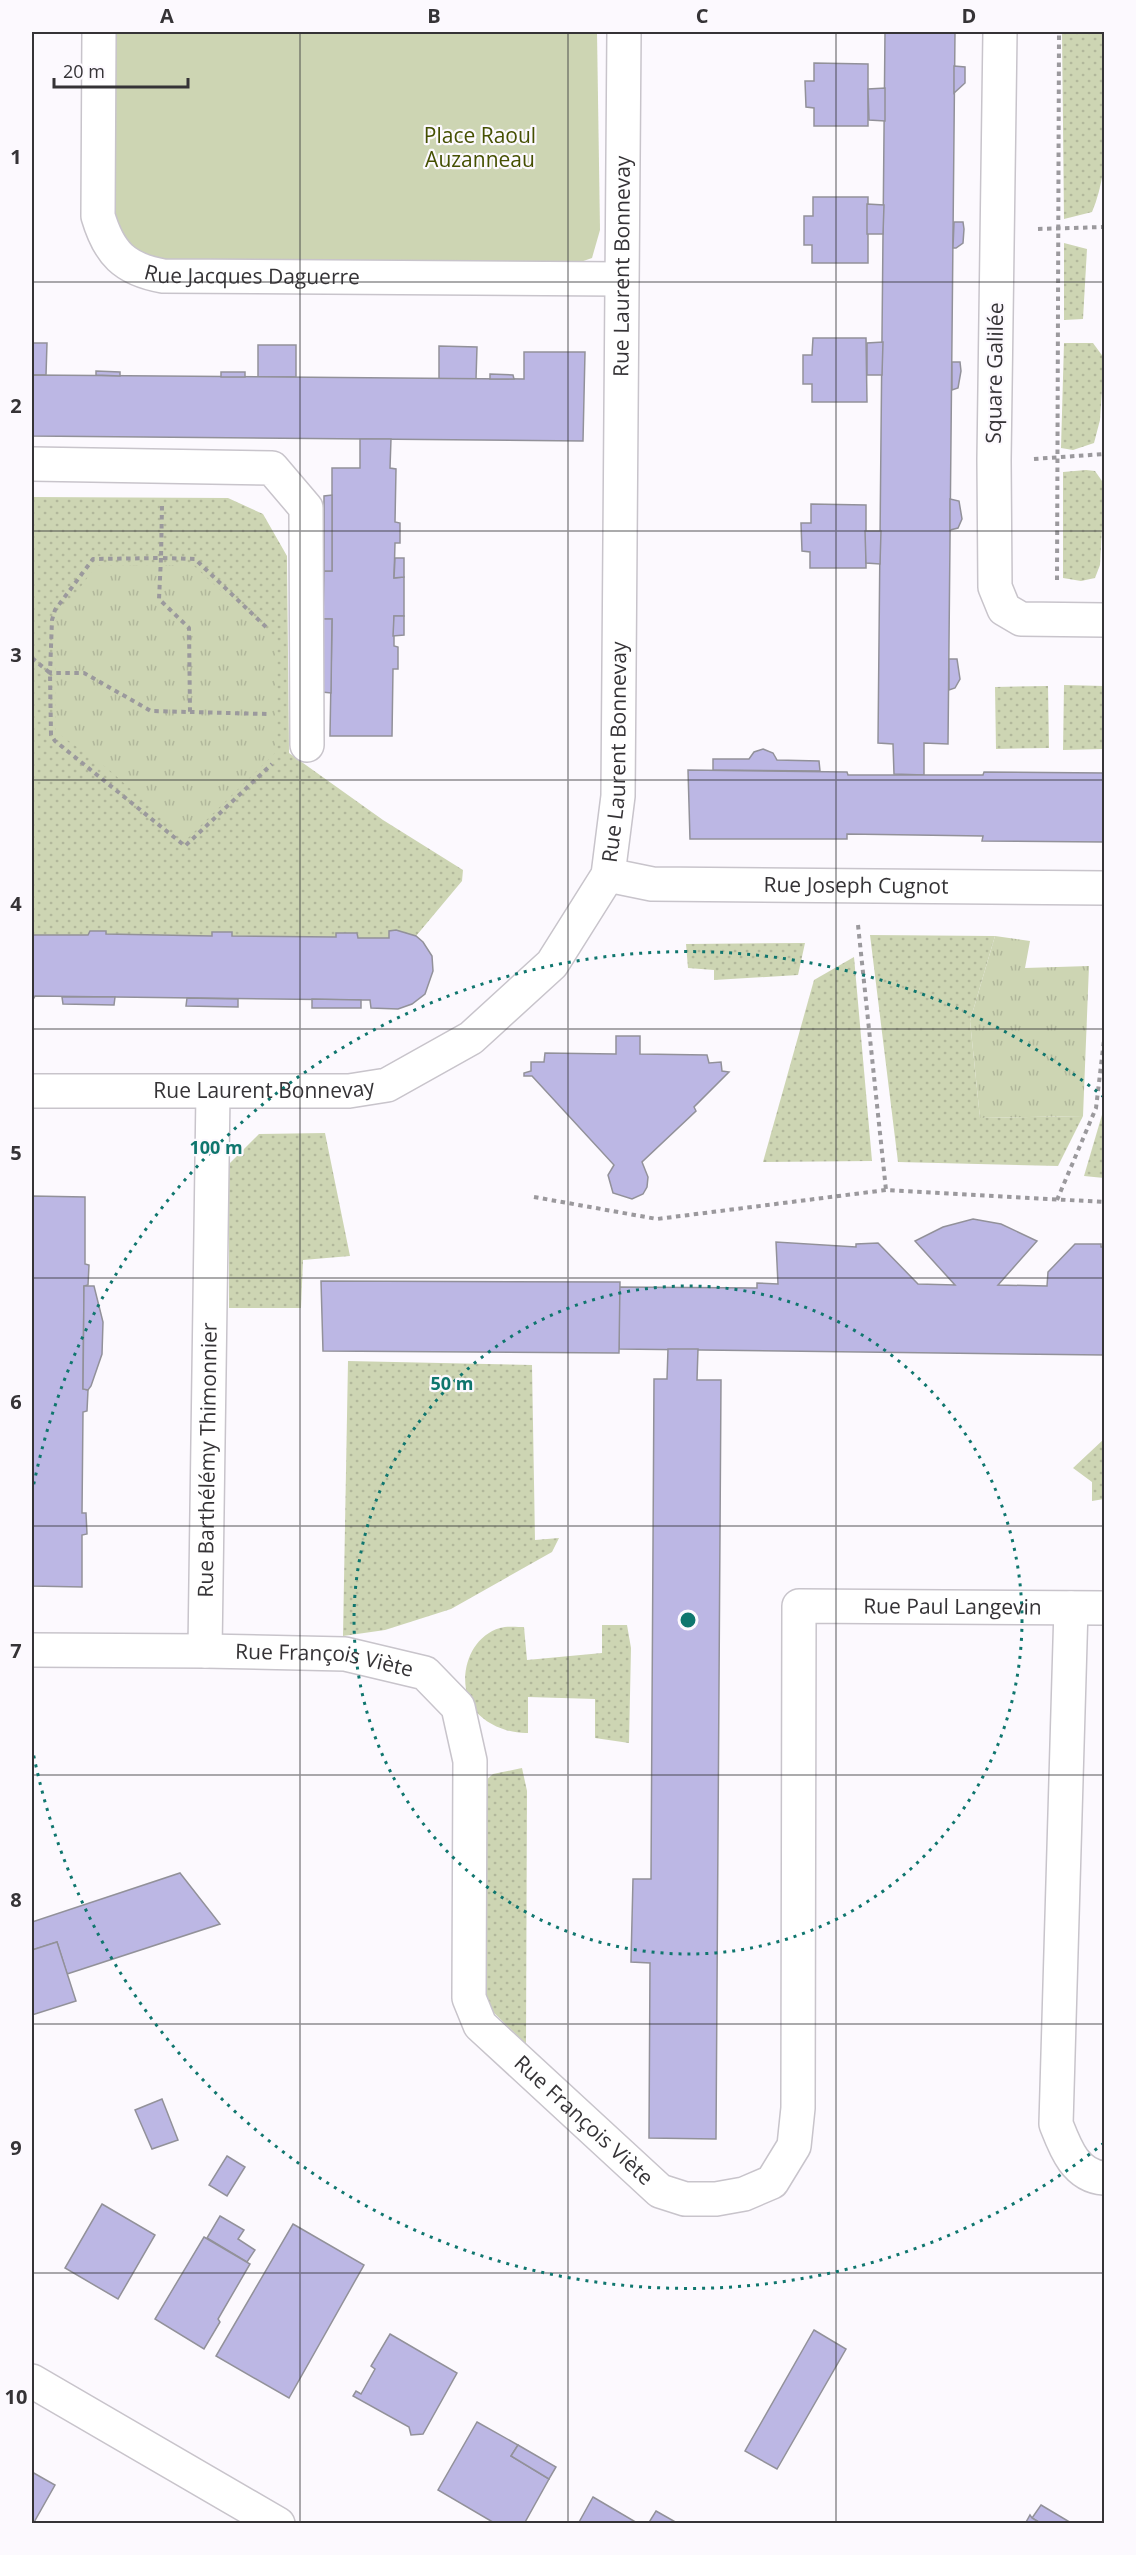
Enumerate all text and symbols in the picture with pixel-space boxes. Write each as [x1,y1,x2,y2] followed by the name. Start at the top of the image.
[160,2,174,29] text: A
[427,2,441,29] text: B
[696,2,709,29] text: C
[962,2,976,29] text: D
[54,51,188,89] scale bar
[63,59,105,83] text: 20 m
[424,121,536,173] park label: Place Raoul Auzanneau
[10,143,22,170] text: 1
[606,155,636,377] street label: Rue Laurent Bonnevay
[141,257,360,290] street label: Rue Jacques Daguerre
[979,302,1009,444] street label: Square Galilée
[10,392,22,419] text: 2
[10,641,22,668] text: 3
[595,641,632,864] street label: Rue Laurent Bonnevay
[763,870,949,900] street label: Rue Joseph Cugnot
[10,890,22,917] text: 4
[153,1072,377,1104] street label: Rue Laurent Bonnevay
[189,1135,243,1159] text: 100 m
[10,1139,22,1166] text: 5
[191,1322,223,1598] street label: Rue Barthélémy Thimonnier
[431,1371,473,1395] text: 50 m
[10,1388,22,1415] text: 6
[863,1591,1042,1621] street label: Rue Paul Langevin
[678,1610,698,1630] centre of rings
[10,1637,22,1664] text: 7
[235,1637,416,1683] street label: Rue François Viète
[10,1886,22,1913] text: 8
[509,2049,660,2191] street label: Rue François Viète
[10,2134,22,2161] text: 9
[5,2383,27,2410] text: 10

